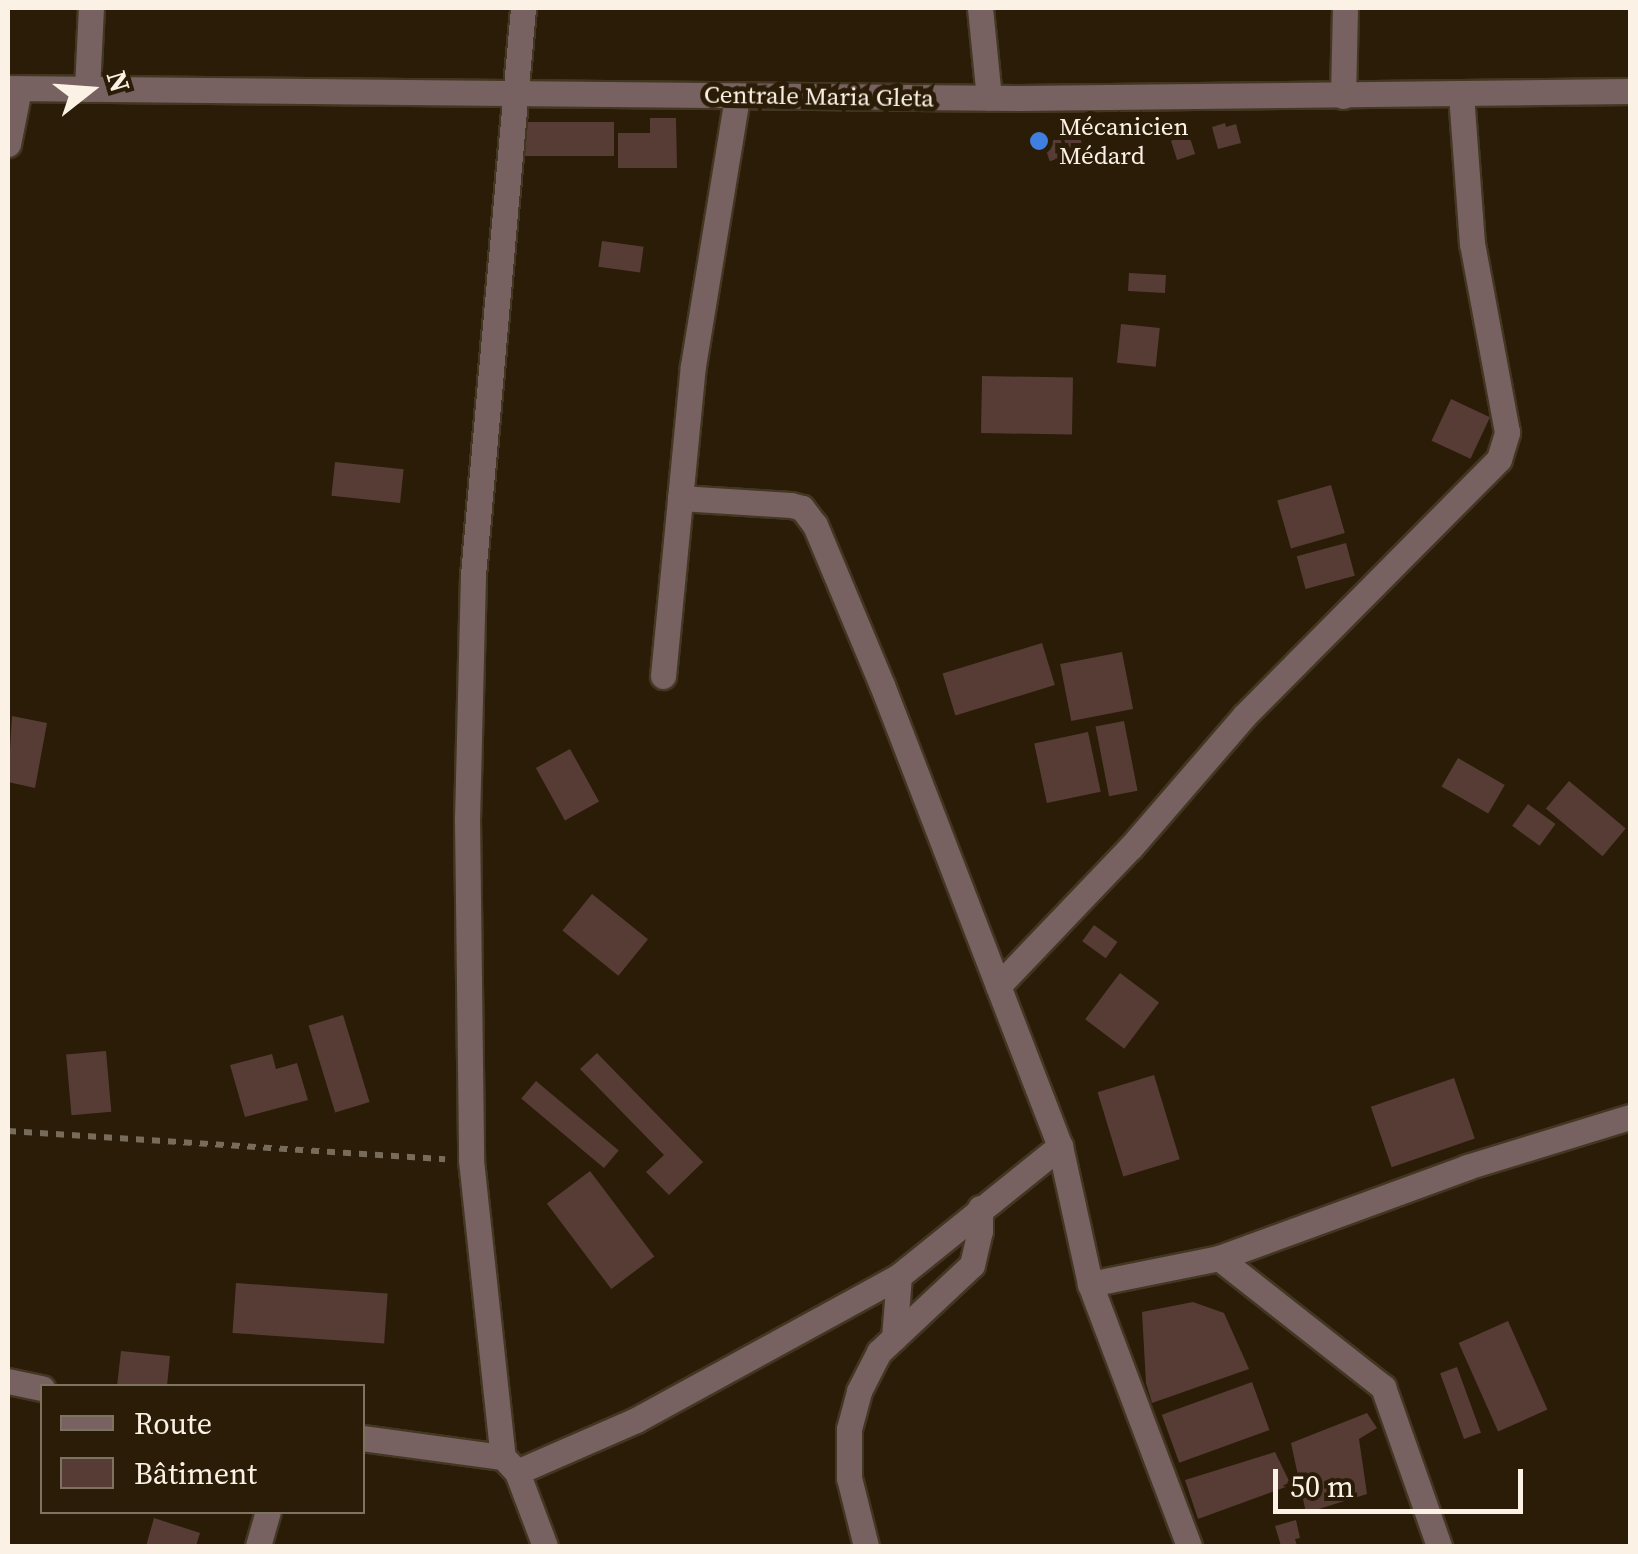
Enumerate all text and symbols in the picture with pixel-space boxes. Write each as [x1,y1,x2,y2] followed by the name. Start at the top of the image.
[40,40,140,140] north arrow
[98,66,140,97] text: N
[704,79,934,113] street label: Centrale Maria Gleta
[1059,112,1189,171] place label: Mécanicien Médard
[1028,130,1050,152] marker: Mécanicien Médard
[40,1384,365,1514] legend
[134,1403,212,1444] text: Route
[1278,1449,1528,1511] scale bar
[134,1453,257,1494] text: Bâtiment
[1290,1466,1354,1507] text: 50 m

